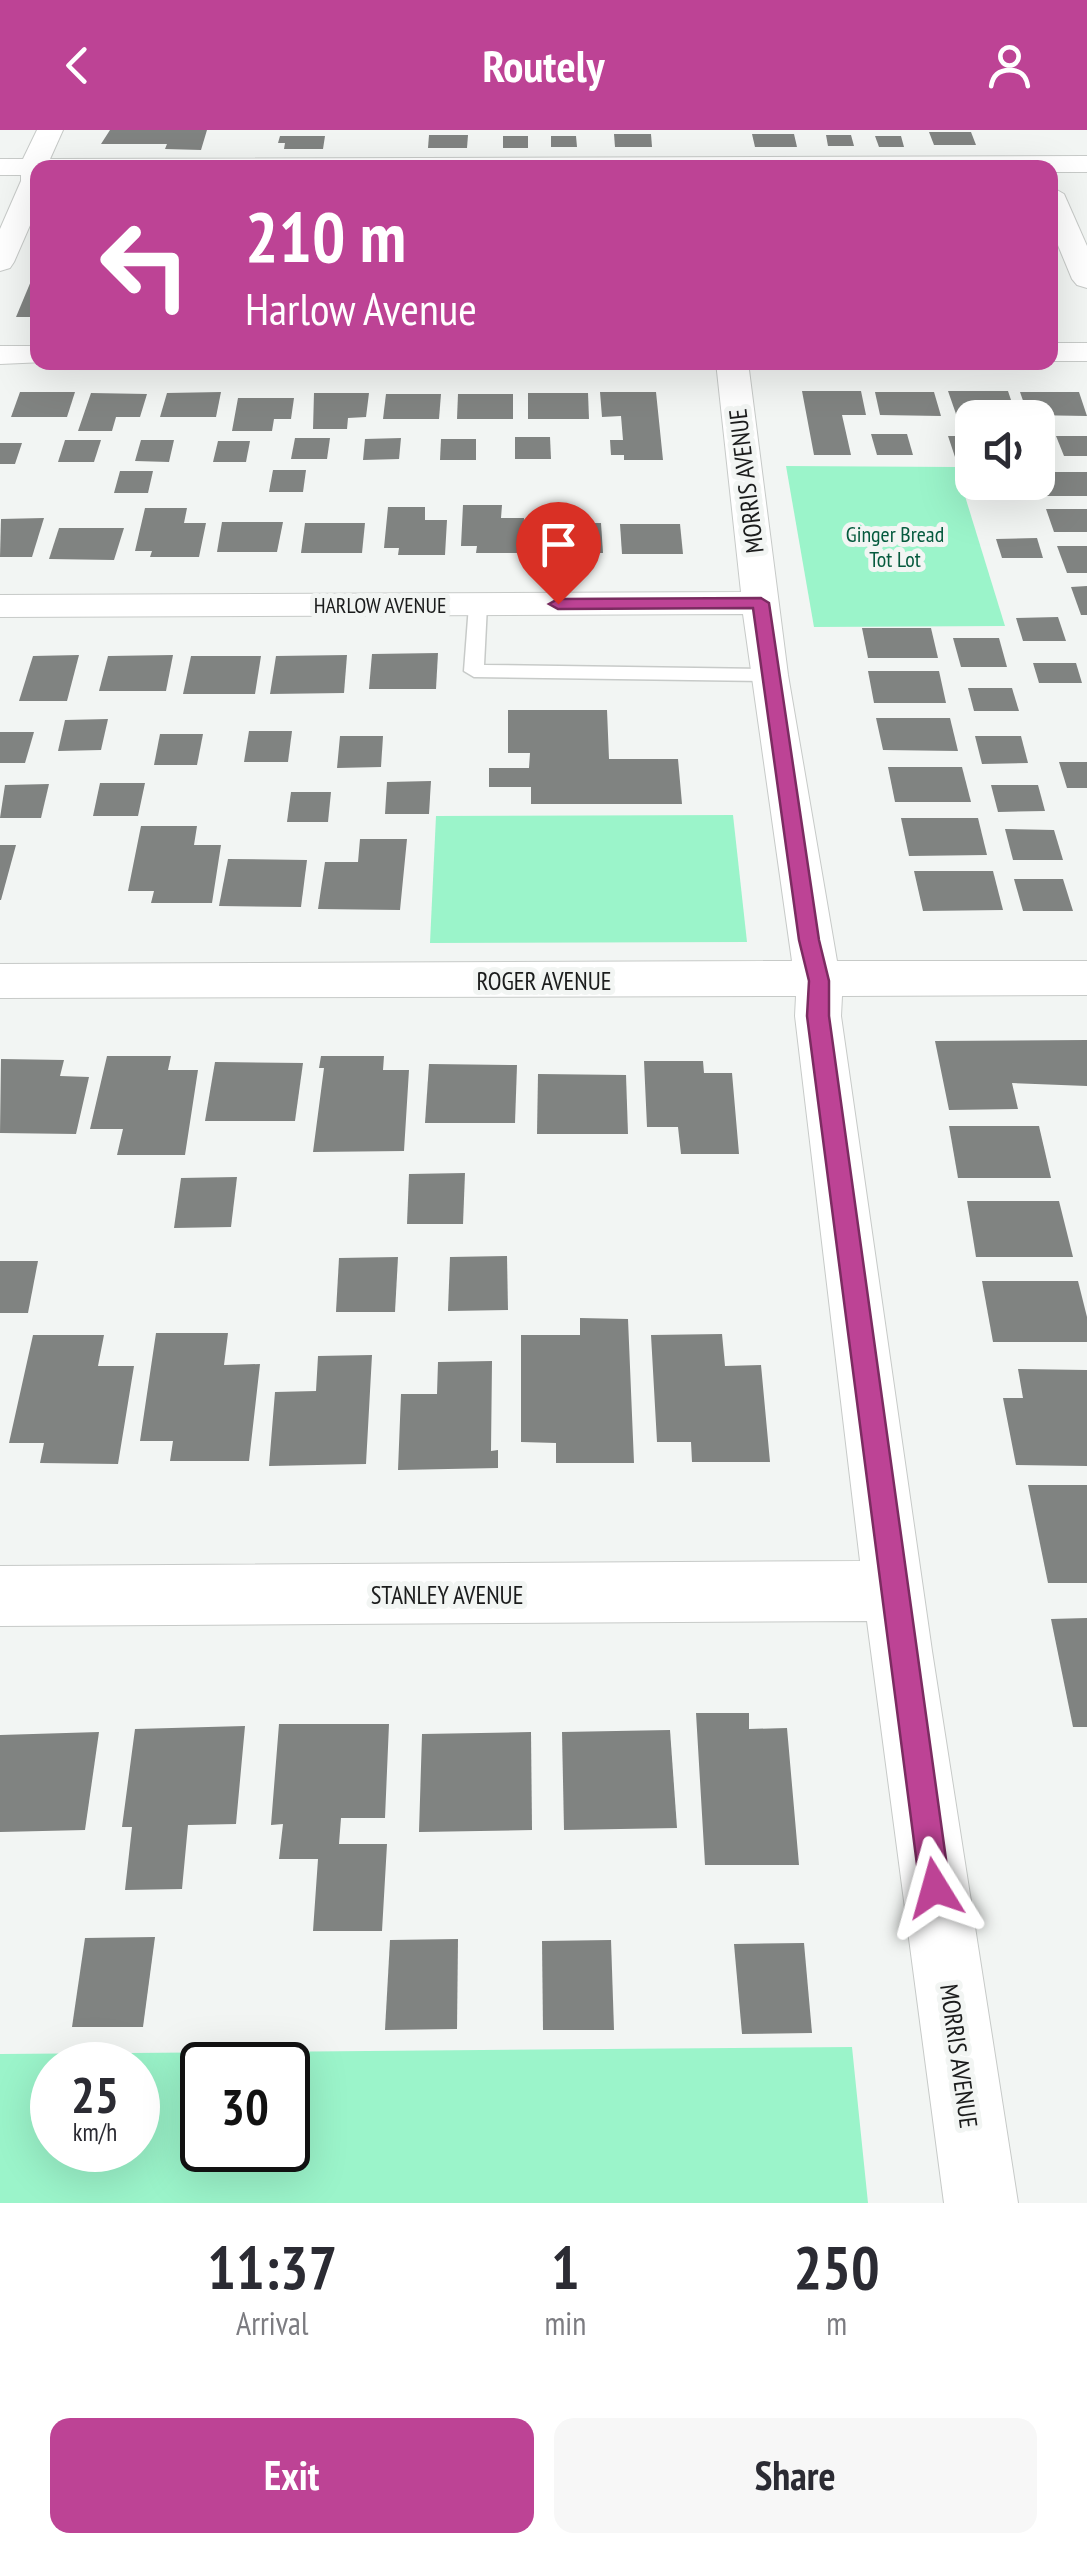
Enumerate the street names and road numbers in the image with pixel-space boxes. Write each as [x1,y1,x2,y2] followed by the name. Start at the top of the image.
[721,407,771,555] street label: MORRIS AVENUE
[314,591,446,619] street label: HARLOW AVENUE
[476,965,612,997] street label: ROGER AVENUE
[371,1579,523,1611] street label: STANLEY AVENUE
[933,1982,985,2130] street label: MORRIS AVENUE

